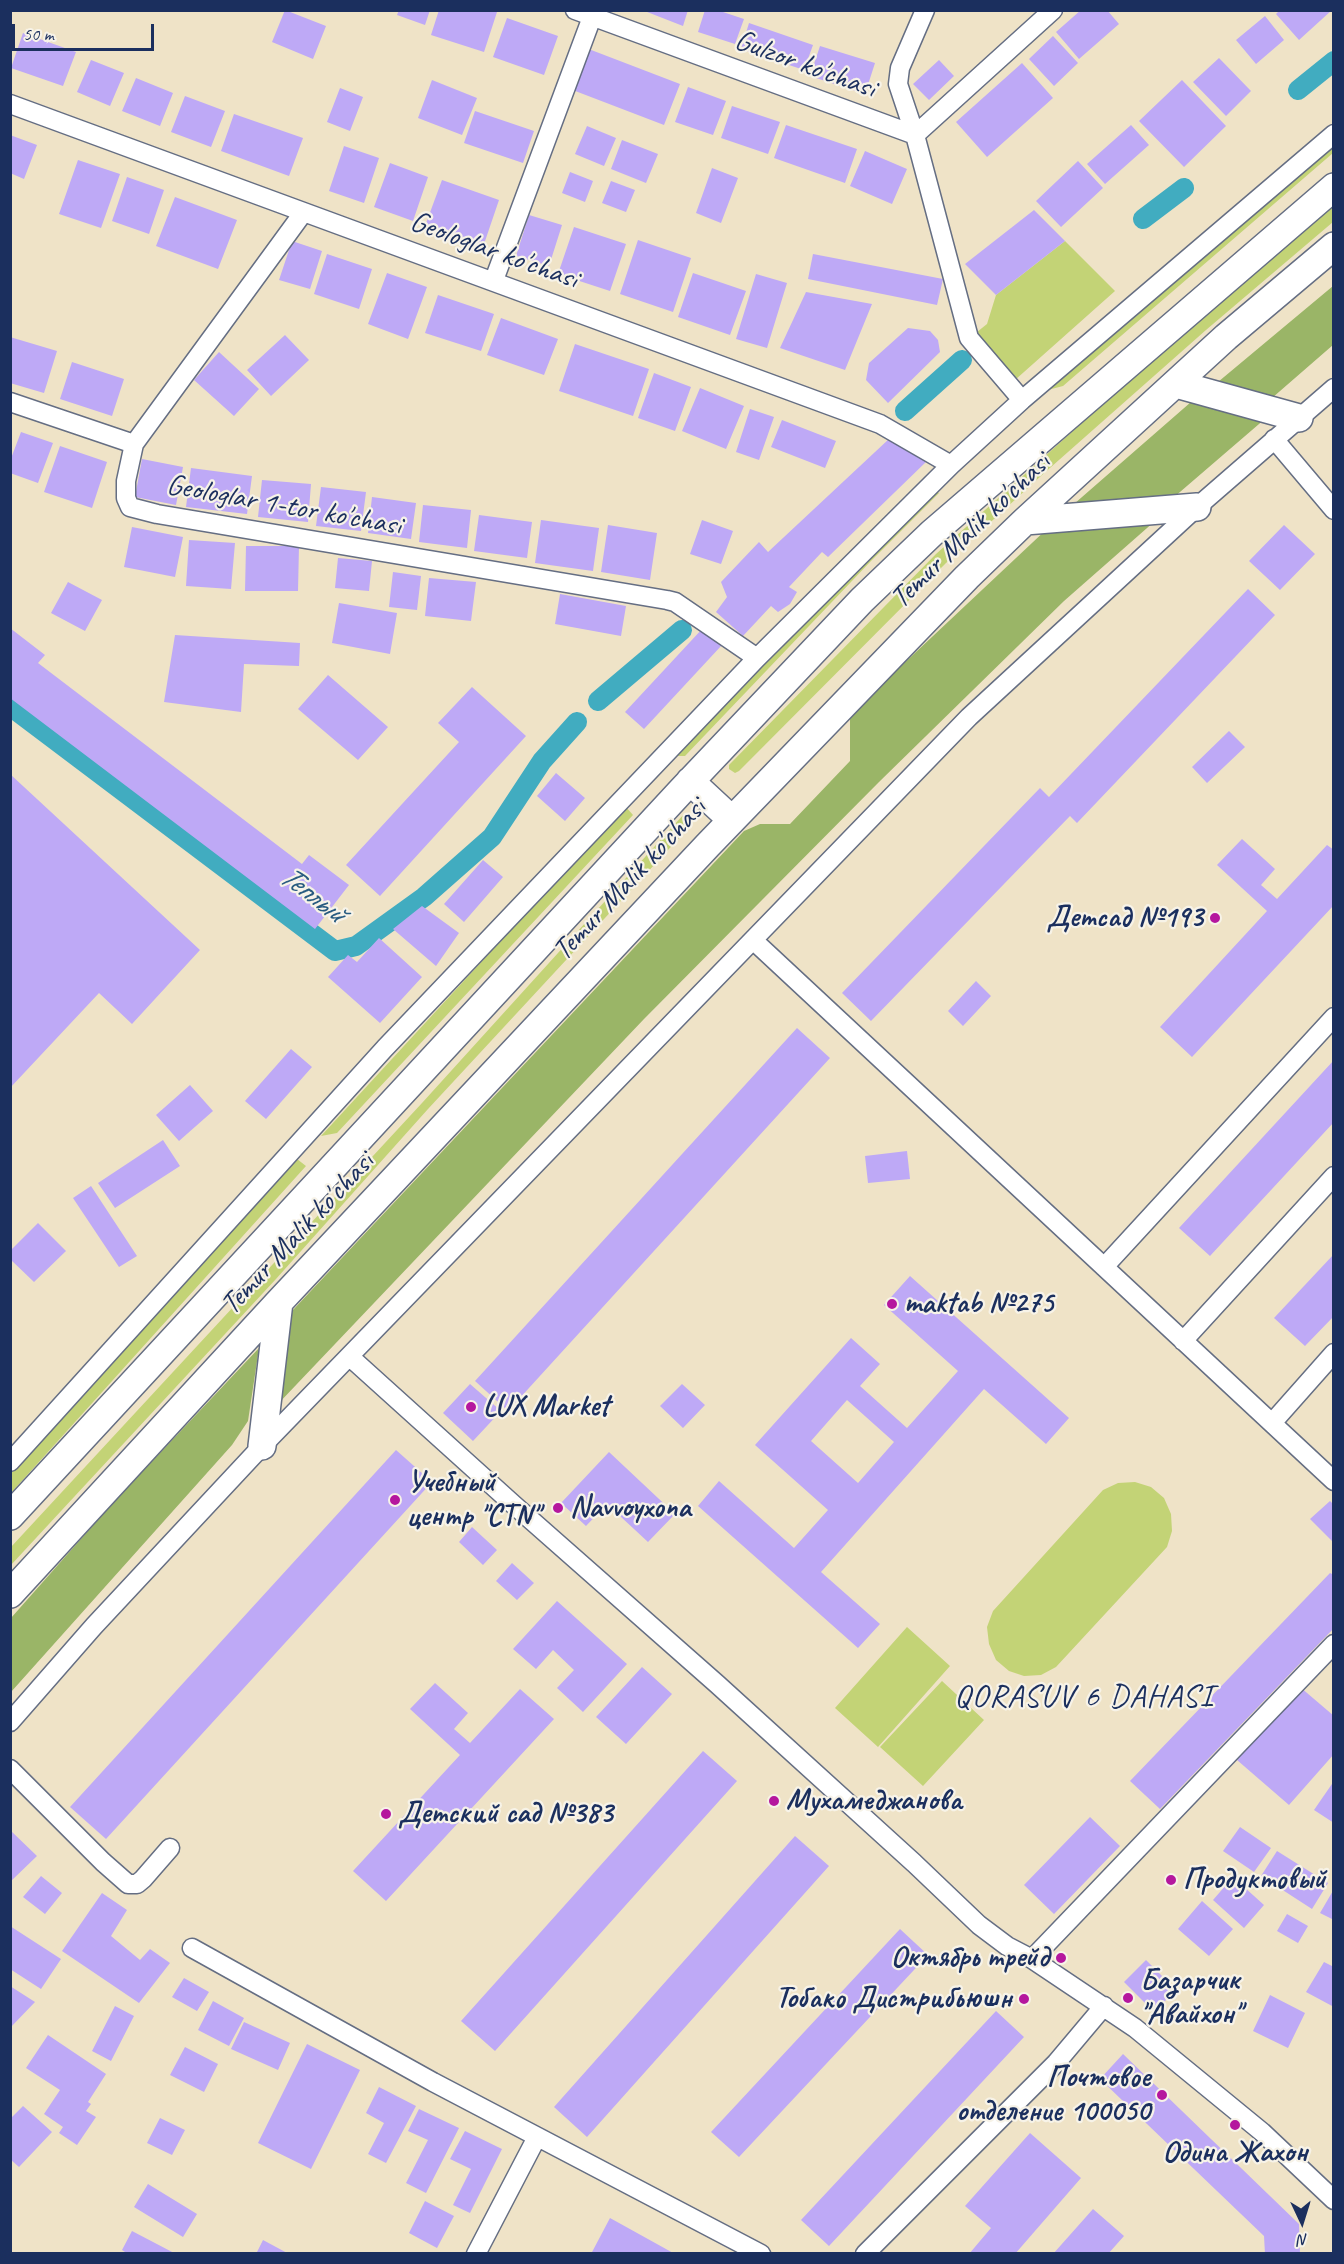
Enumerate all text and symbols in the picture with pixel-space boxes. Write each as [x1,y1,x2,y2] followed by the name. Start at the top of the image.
[15,12,158,50] scale bar
[23,23,54,45] text: 50 m
[729,23,881,107] street label: Gulzor ko'chasi
[405,204,583,298] street label: Geologlar ko'chasi
[883,445,1059,617] street label: Temur Malik ko'chasi
[164,468,404,544] street label: Geologlar 1-tor ko'chasi
[546,791,714,969] street label: Temur Malik ko'chasi
[271,857,353,933] water label: Теплый
[1046,900,1203,936] place label: Детсад №193
[1208,911,1222,925] marker: Детсад №193
[214,1145,382,1323] street label: Temur Malik ko'chasi
[904,1286,1053,1322] place label: maktab №275
[885,1297,899,1311] marker: maktab №275
[483,1389,609,1425] place label: LUX Market
[464,1400,478,1414] marker: LUX Market
[407,1465,539,1536] place label: Учебный центр "CTN"
[570,1490,691,1526] place label: Navvoyxona
[388,1493,402,1507] marker: Учебный центр "CTN"
[551,1501,565,1515] marker: Navvoyxona
[955,1679,1213,1717] district label: QORASUV 6 DAHASI
[786,1783,962,1819] place label: Мухамеджанова
[767,1794,781,1808] marker: Мухамеджанова
[398,1796,613,1832] place label: Детский сад №383
[379,1807,393,1821] marker: Детский сад №383
[1183,1862,1326,1898] place label: Продуктовый
[1164,1873,1178,1887] marker: Продуктовый
[891,1940,1049,1976] place label: Октябрь трейд
[1054,1951,1068,1965] marker: Октябрь трейд
[1140,1963,1241,2034] place label: Базарчик "Авайхон"
[776,1981,1012,2017] place label: Тобако Дистрибьюшн
[1121,1991,1135,2005] marker: Базарчик "Авайхон"
[1017,1992,1031,2006] marker: Тобако Дистрибьюшн
[956,2060,1150,2130] place label: Почтовое отделение 100050
[1155,2088,1169,2102] marker: Почтовое отделение 100050
[1228,2118,1242,2132] marker: Одина Жахон
[1162,2135,1308,2171] place label: Одина Жахон
[1272,2192,1332,2252] north arrow
[1298,2230,1309,2250] text: N

